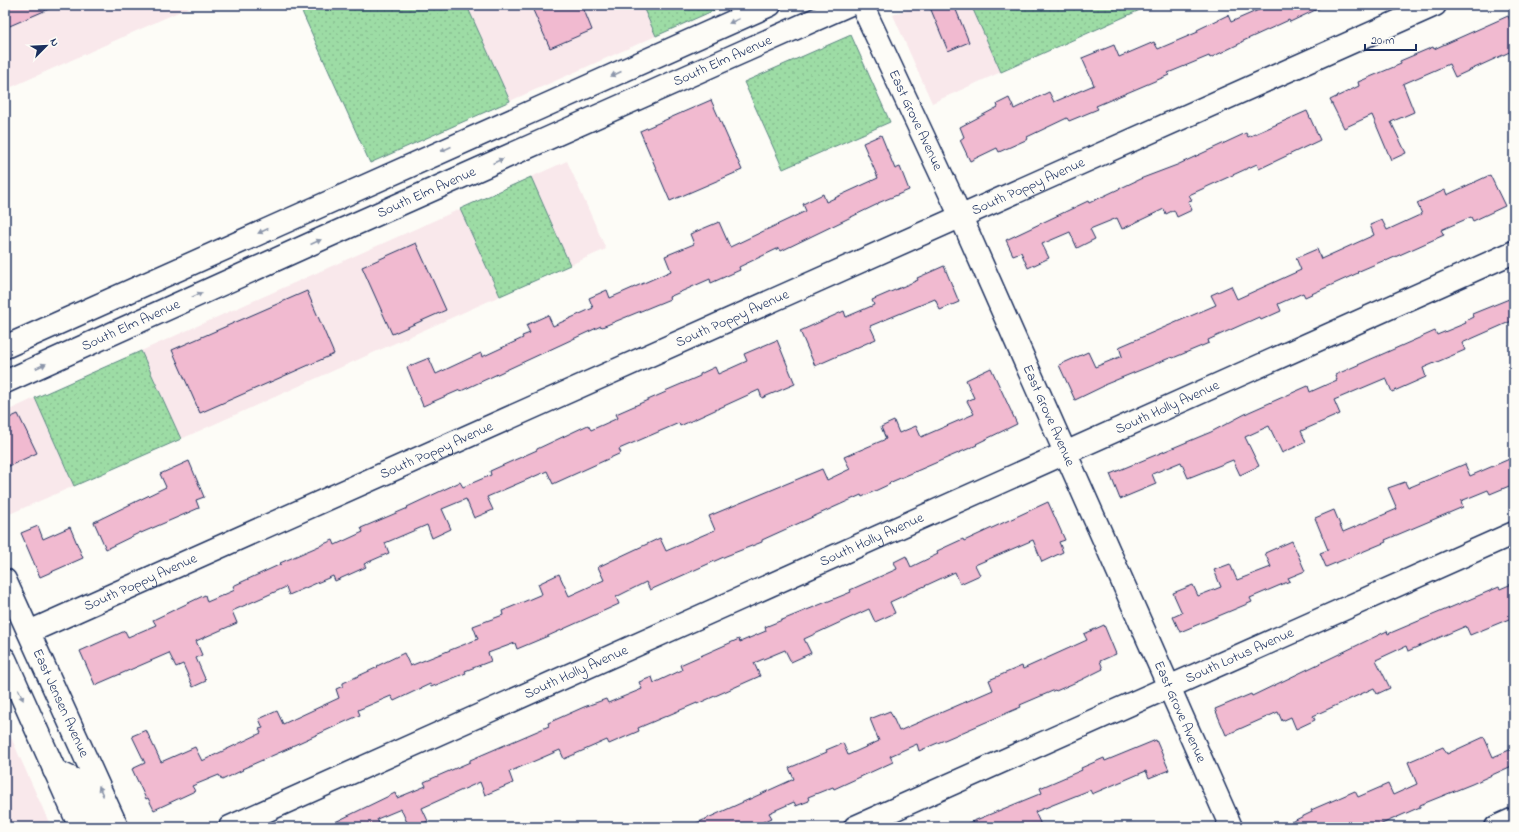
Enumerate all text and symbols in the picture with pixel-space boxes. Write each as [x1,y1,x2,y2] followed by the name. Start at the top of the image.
[729,18,740,24] one-way arrow
[26,26,66,66] north arrow
[1365,26,1416,52] scale bar
[670,29,776,92] street label: South Elm Avenue
[1371,32,1394,50] text: 20 m
[45,36,63,49] text: N
[883,66,949,175] street label: East Grove Avenue
[610,71,621,77] one-way arrow
[439,147,451,153] one-way arrow
[968,152,1089,221] street label: South Poppy Avenue
[493,157,505,163] one-way arrow
[374,161,480,224] street label: South Elm Avenue
[258,228,269,234] one-way arrow
[310,239,321,245] one-way arrow
[672,284,793,353] street label: South Poppy Avenue
[192,292,204,298] one-way arrow
[78,293,184,357] street label: South Elm Avenue
[1017,361,1081,470] street label: East Grove Avenue
[35,363,46,369] one-way arrow
[1112,374,1223,440] street label: South Holly Avenue
[376,416,497,485] street label: South Poppy Avenue
[816,507,928,572] street label: South Holly Avenue
[80,548,201,617] street label: South Poppy Avenue
[1182,622,1298,689] street label: South Lotus Avenue
[520,639,632,705] street label: South Holly Avenue
[27,645,95,761] street label: East Jensen Avenue
[1148,657,1212,767] street label: East Grove Avenue
[18,689,24,701] one-way arrow
[98,786,104,797] one-way arrow

